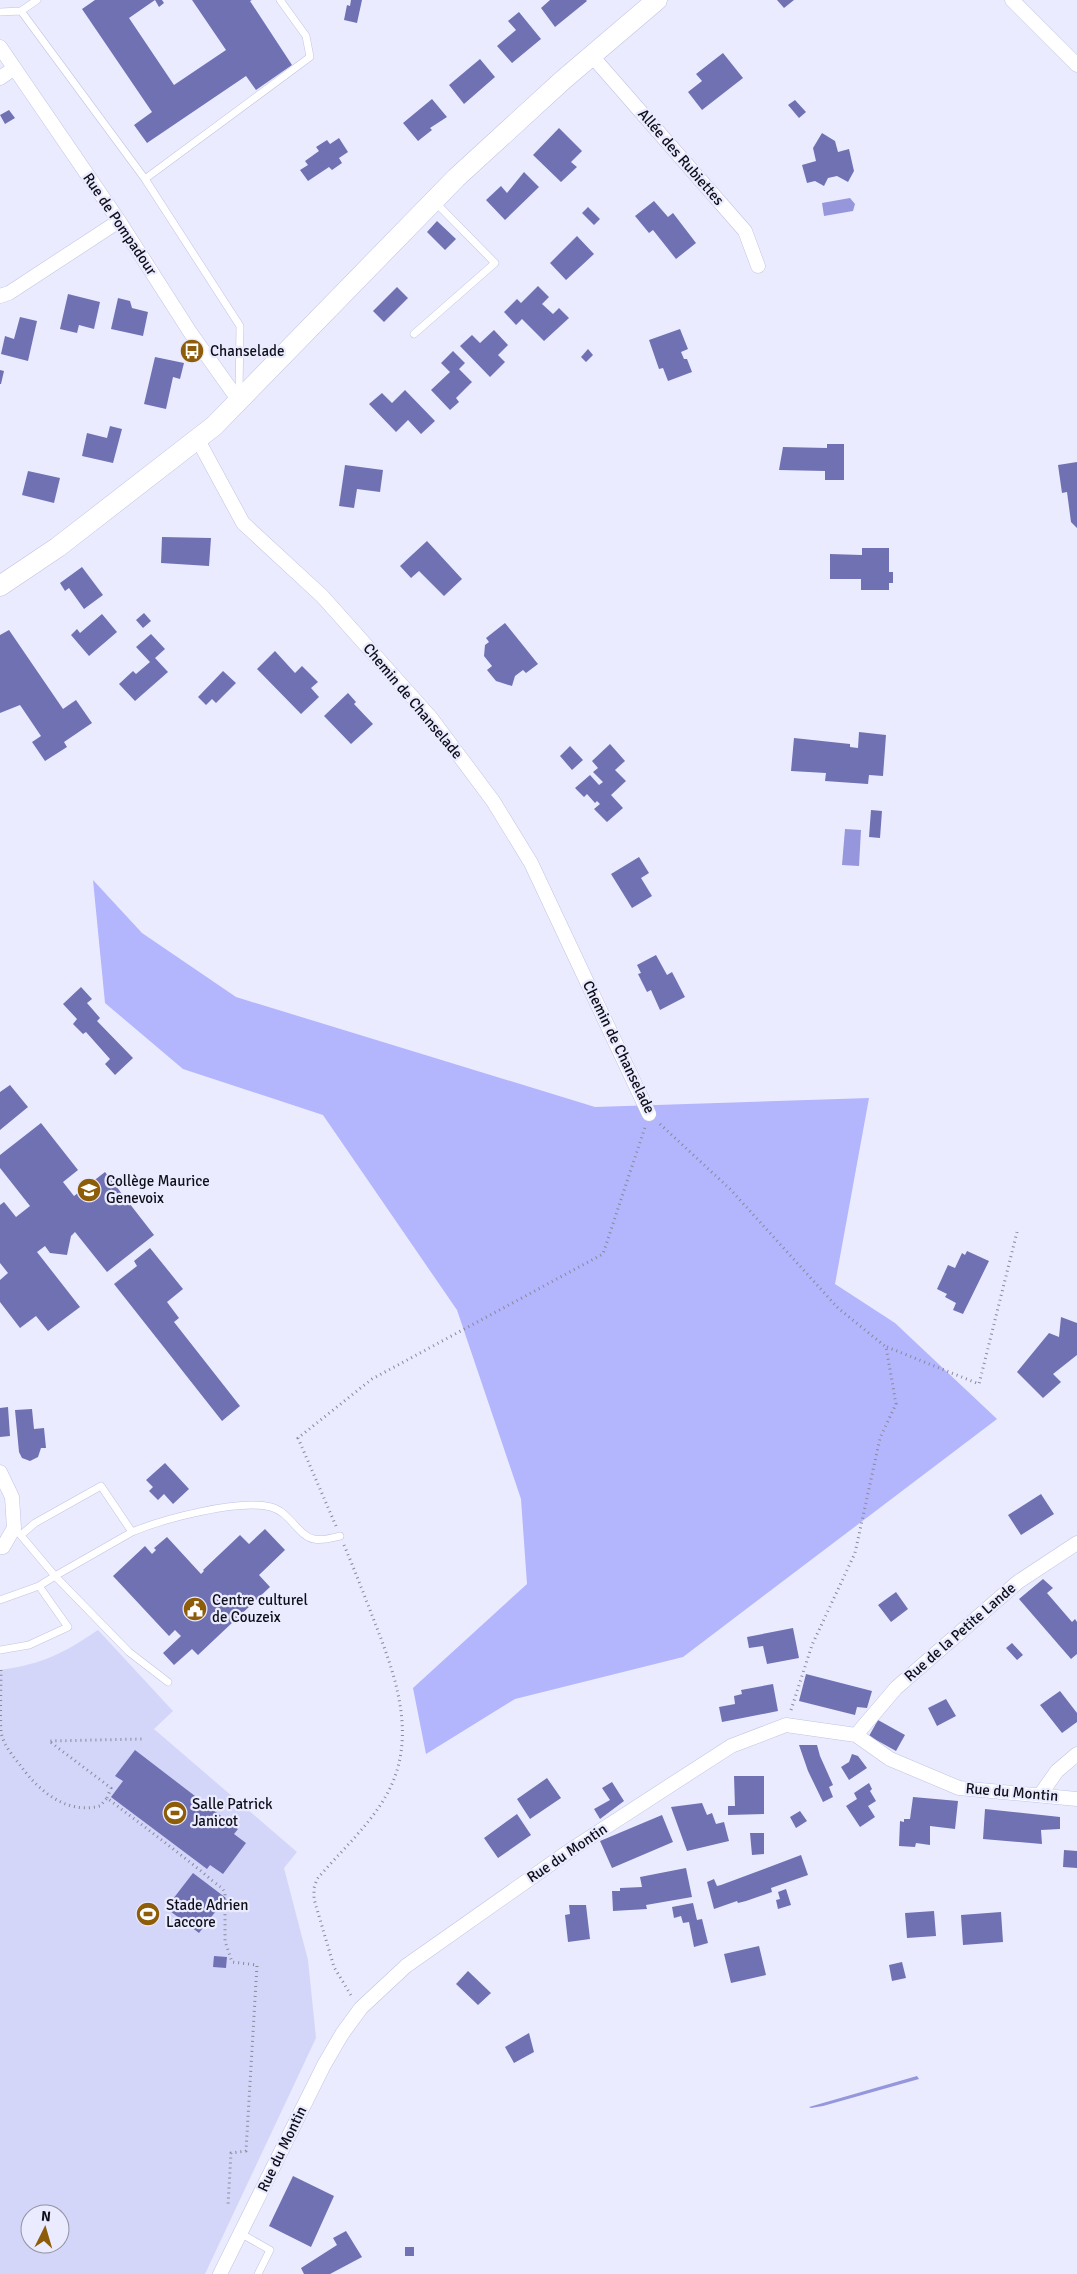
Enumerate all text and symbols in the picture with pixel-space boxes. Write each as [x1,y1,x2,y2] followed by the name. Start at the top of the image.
[634,105,728,209] street label: Allée des Rubiettes
[79,170,161,279] street label: Rue de Pompadour
[179,338,205,364] bus stop icon: Chanselade
[210,342,285,360] place label: Chanselade
[359,639,467,763] street label: Chemin de Chanselade
[579,978,659,1116] street label: Chemin de Chanselade
[106,1172,210,1207] place label: Collège Maurice Genevoix
[76,1177,102,1203] school or university icon: Collège Maurice Genevoix
[901,1579,1019,1685] street label: Rue de la Petite Lande
[212,1591,308,1626] place label: Centre culturel de Couzeix
[182,1596,208,1622] public building icon: Centre culturel de Couzeix
[965,1779,1059,1805] street label: Rue du Montin
[192,1795,273,1830] place label: Salle Patrick Janicot
[162,1800,188,1826] sports icon: Salle Patrick Janicot
[523,1820,611,1886] street label: Rue du Montin
[166,1896,248,1931] place label: Stade Adrien Laccore
[135,1901,161,1927] sports icon: Stade Adrien Laccore
[254,2103,310,2195] street label: Rue du Montin
[20,2204,70,2254] north arrow
[40,2208,52,2225] text: N

